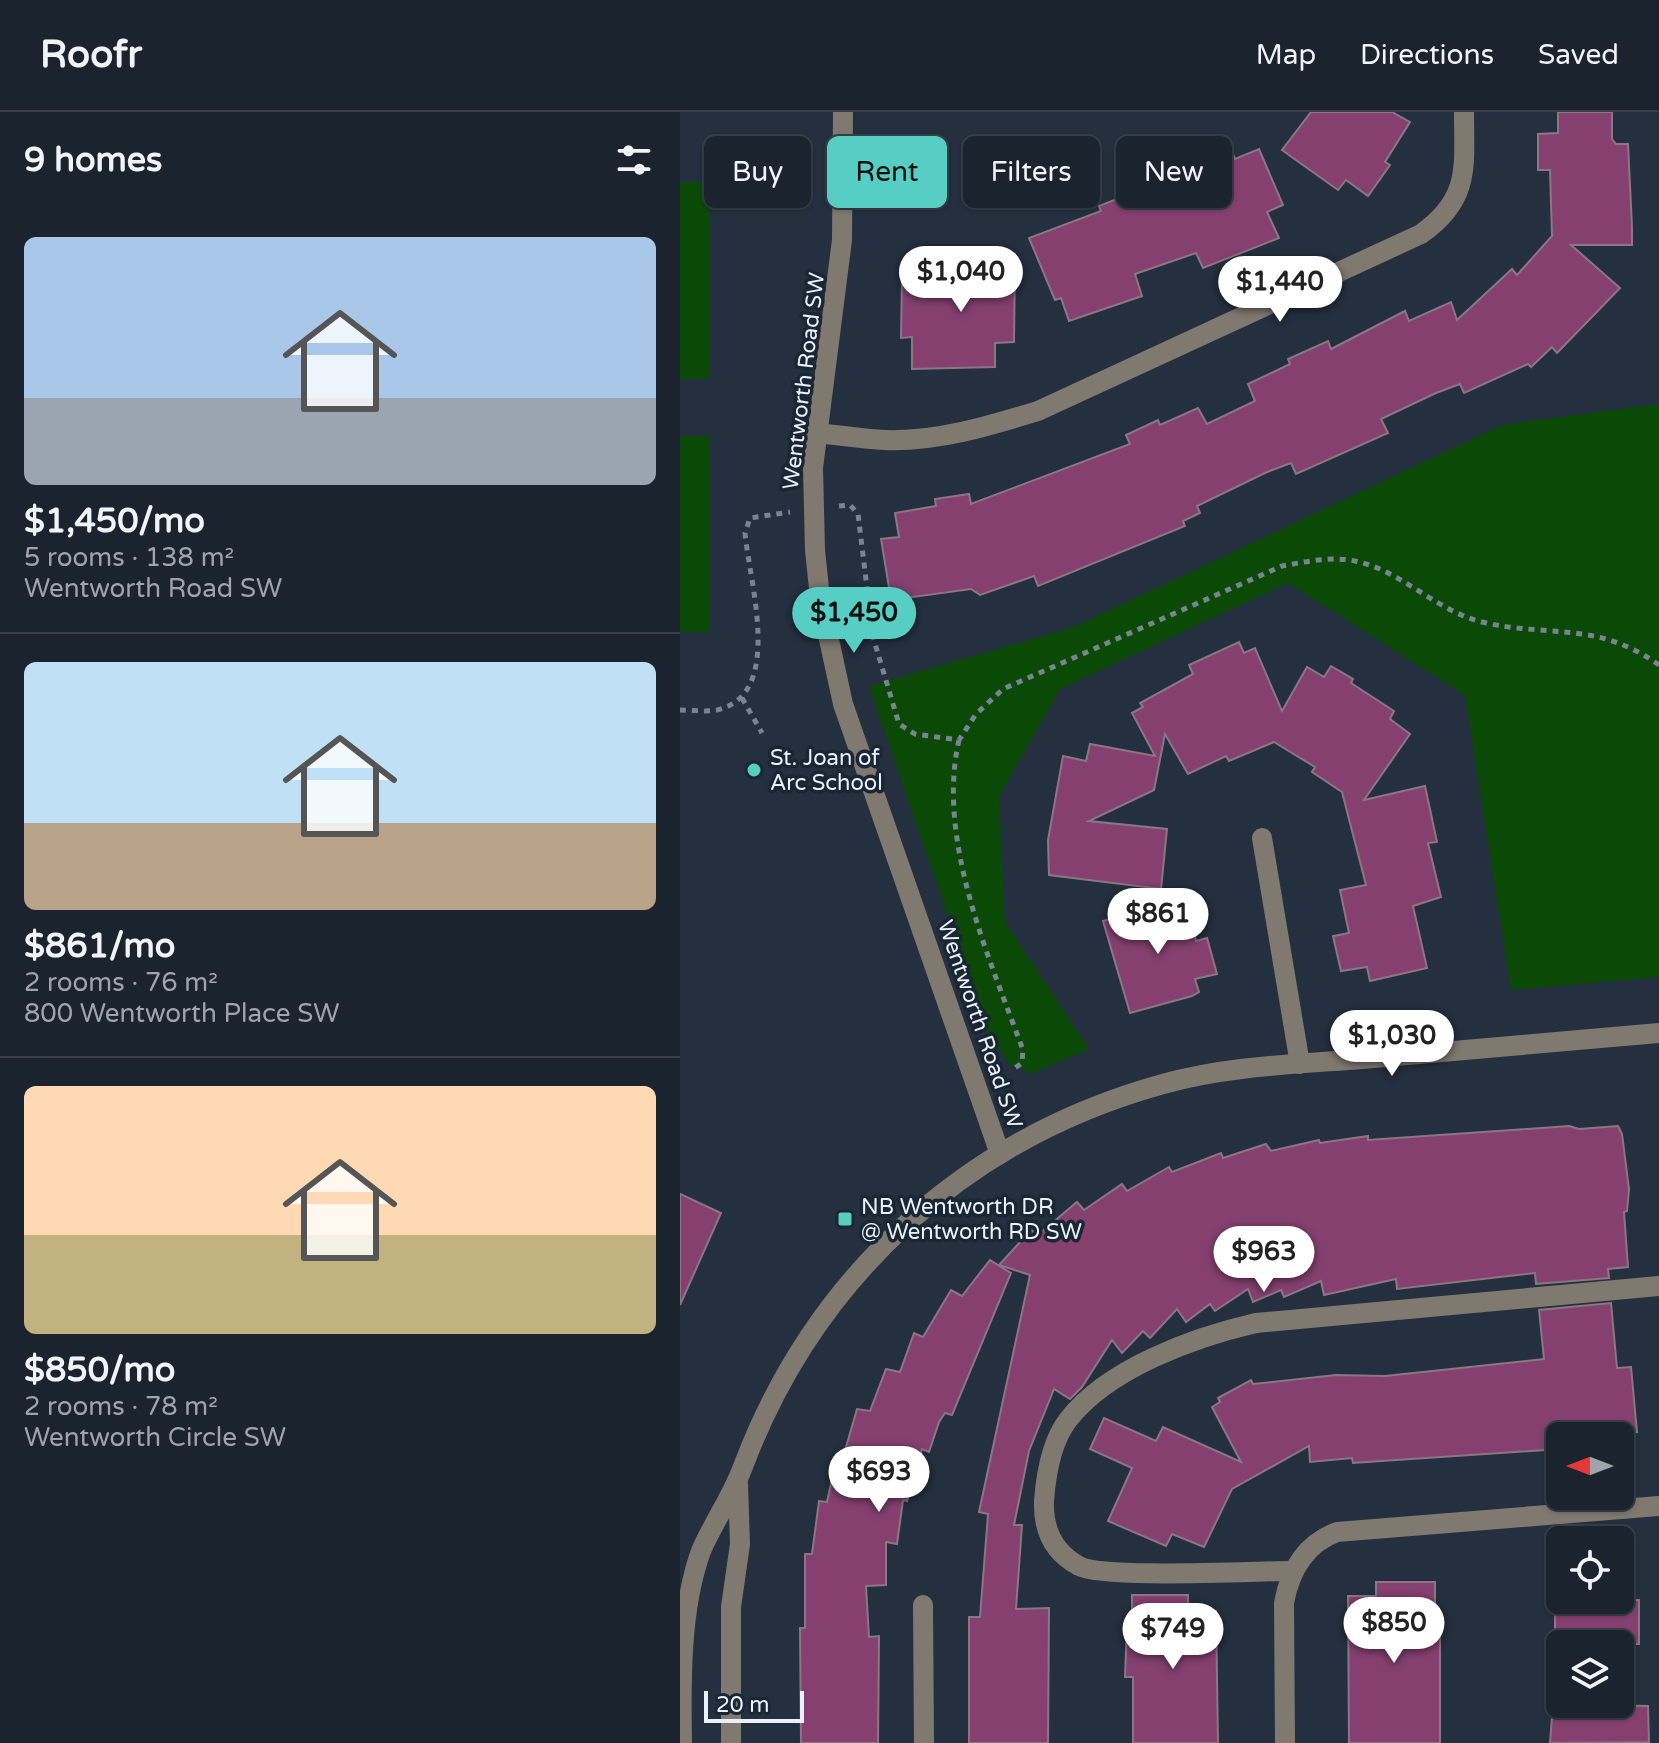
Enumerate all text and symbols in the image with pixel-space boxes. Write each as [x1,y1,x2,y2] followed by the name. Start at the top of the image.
[40,32,142,78] text: Roofr
[1256,38,1316,72] text: Map
[1360,38,1494,72] text: Directions
[1538,38,1619,72] text: Saved
[704,136,811,208] chip: Buy
[827,136,947,208] chip: Rent
[963,136,1100,208] chip: Filters
[1116,136,1232,208] chip: New
[612,138,656,182] icon: filters
[24,140,162,181] text: 9 homes
[896,246,1026,314] pin: $1,040
[917,256,1005,287] text: $1,040
[1215,256,1345,324] pin: $1,440
[1236,266,1324,297] text: $1,440
[778,271,830,491] street label: Wentworth Road SW
[268,289,412,433] icon: home
[24,501,205,542] text: $1,450/mo
[24,542,234,573] text: 5 rooms · 138 m²
[24,573,282,604] text: Wentworth Road SW
[789,587,919,655] pin: $1,450
[810,597,898,628] text: $1,450
[268,714,412,858] icon: home
[770,745,883,796] place label: St. Joan of Arc School
[745,761,763,779] marker: St. Joan of Arc School
[1111,888,1205,956] pin: $861
[1125,898,1191,929] text: $861
[932,917,1028,1132] street label: Wentworth Road SW
[24,926,175,967] text: $861/mo
[24,967,218,998] text: 2 rooms · 76 m²
[24,998,340,1029] text: 800 Wentworth Place SW
[1327,1010,1457,1078] pin: $1,030
[1348,1020,1436,1051] text: $1,030
[268,1138,412,1282] icon: home
[861,1194,1082,1245] place label: NB Wentworth DR @ Wentworth RD SW
[836,1210,854,1228] marker: NB Wentworth DR @ Wentworth RD SW
[1217,1226,1311,1294] pin: $963
[1231,1236,1297,1267] text: $963
[24,1350,175,1391] text: $850/mo
[24,1391,218,1422] text: 2 rooms · 78 m²
[24,1422,286,1453] text: Wentworth Circle SW
[1546,1422,1634,1510] north arrow
[1546,1422,1634,1718] map controls
[832,1446,926,1514] pin: $693
[846,1456,912,1487] text: $693
[1546,1526,1634,1614] button: locate
[1347,1597,1441,1665] pin: $850
[1126,1603,1220,1671] pin: $749
[1361,1607,1427,1638] text: $850
[1140,1613,1206,1644] text: $749
[1546,1630,1634,1718] button: layers
[704,1687,804,1723] scale bar
[716,1692,770,1718] text: 20 m

